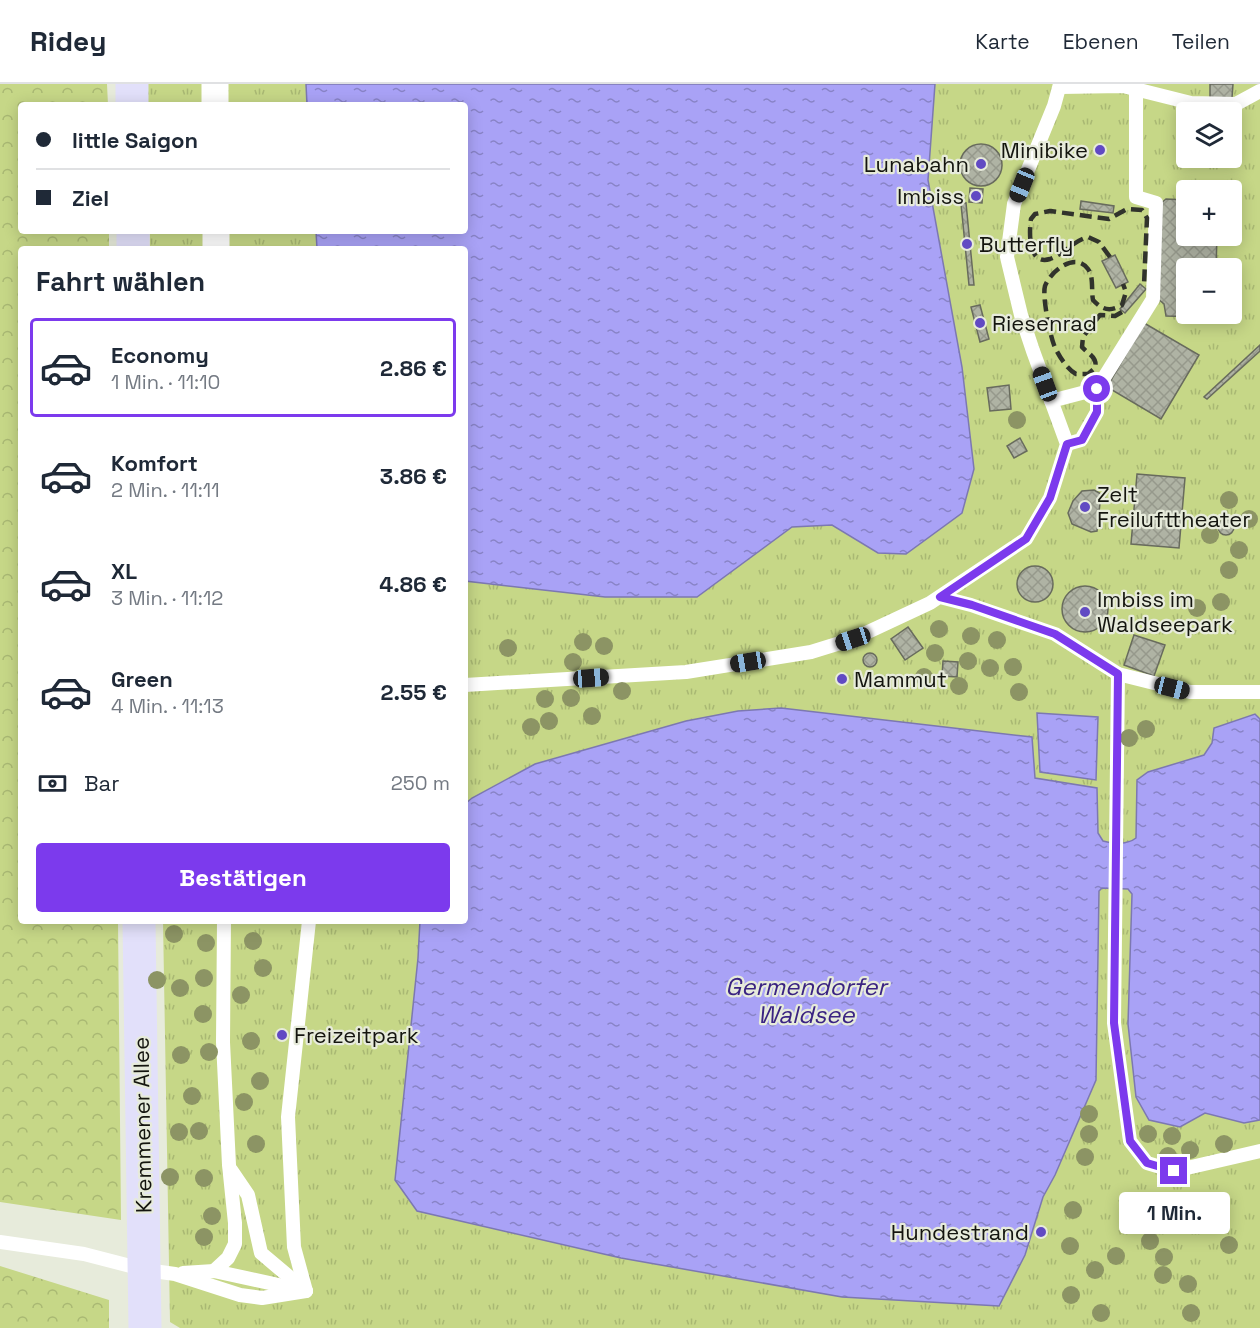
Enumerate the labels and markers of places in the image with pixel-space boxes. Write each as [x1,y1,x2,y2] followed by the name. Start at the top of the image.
[1001,136,1088,164] place label: Minibike
[1093,143,1107,157] marker: Minibike
[864,150,969,178] place label: Lunabahn
[974,157,988,171] marker: Lunabahn
[897,182,964,210] place label: Imbiss
[969,189,983,203] marker: Imbiss
[979,230,1074,258] place label: Butterfly
[960,237,974,251] marker: Butterfly
[992,309,1097,337] place label: Riesenrad
[973,316,987,330] marker: Riesenrad
[1097,480,1250,533] place label: Zelt Freilufttheater
[1078,500,1092,514] marker: Zelt Freilufttheater
[1097,585,1233,638] place label: Imbiss im Waldseepark
[1078,605,1092,619] marker: Imbiss im Waldseepark
[854,665,947,693] place label: Mammut
[835,672,849,686] marker: Mammut
[294,1021,419,1049] place label: Freizeitpark
[275,1028,289,1042] marker: Freizeitpark
[891,1218,1029,1246] place label: Hundestrand
[1034,1225,1048,1239] marker: Hundestrand

